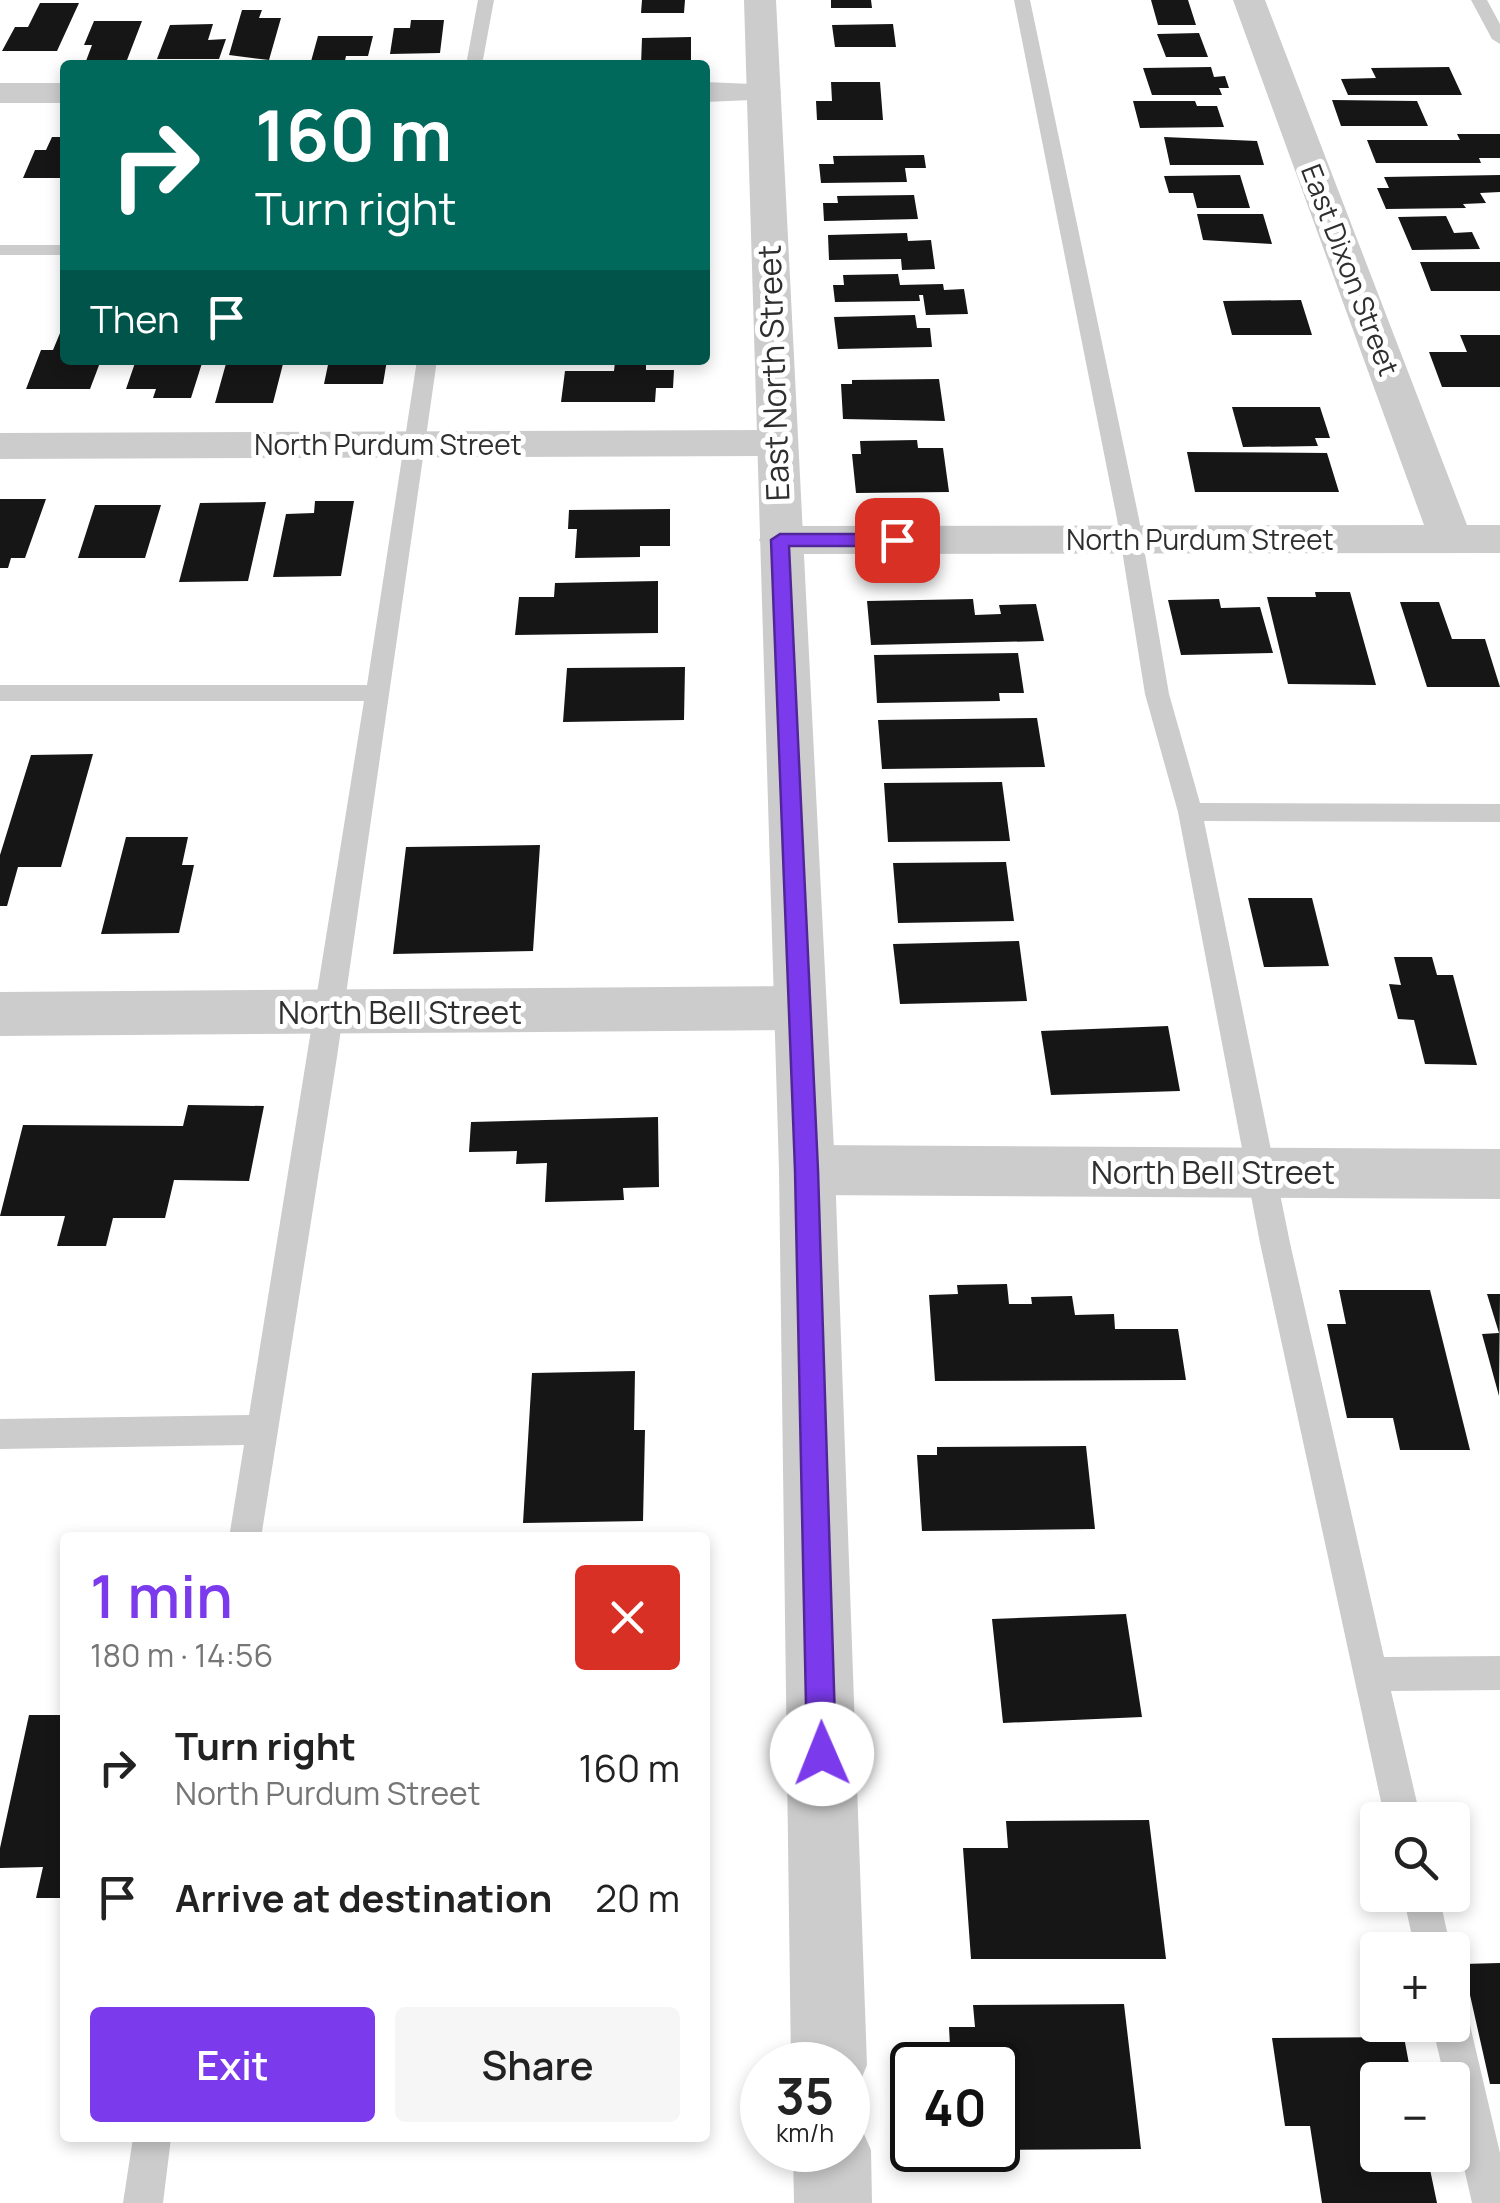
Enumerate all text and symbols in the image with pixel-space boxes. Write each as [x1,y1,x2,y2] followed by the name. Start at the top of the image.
[255,86,452,182] text: 160 m
[90,100,220,230] icon: right
[1293,158,1409,381] street label: East Dixon Street
[255,177,456,239] text: Turn right
[747,244,799,502] street label: East North Street
[199,290,254,345] icon: arrive
[90,292,179,344] text: Then
[254,425,522,463] street label: North Purdum Street
[855,498,940,583] pin
[870,513,925,568] icon: arrive
[1066,520,1334,558] street label: North Purdum Street
[278,990,522,1034] street label: North Bell Street
[1091,1150,1335,1194] street label: North Bell Street
[90,1554,233,1636] text: 1 min
[575,1565,680,1670] button: close
[90,1633,273,1677] text: 180 m · 14:56
[770,1702,874,1806] position arrow
[175,1719,356,1771] text: Turn right
[90,1740,145,1795] icon: right
[579,1741,680,1793] text: 160 m
[175,1771,481,1815] text: North Purdum Street
[1360,1802,1470,2172] map controls
[1360,1802,1470,1912] button: search
[90,1870,145,1925] icon: arrive
[175,1871,552,1923] text: Arrive at destination
[595,1871,680,1923] text: 20 m
[1360,1932,1470,2042] button: +
[90,2007,375,2122] button: Exit
[395,2007,680,2122] button: Share
[890,2042,1020,2172] speed limit sign: 40
[776,2061,834,2129] text: 35
[1360,2062,1470,2172] button: −
[776,2115,834,2150] text: km/h

